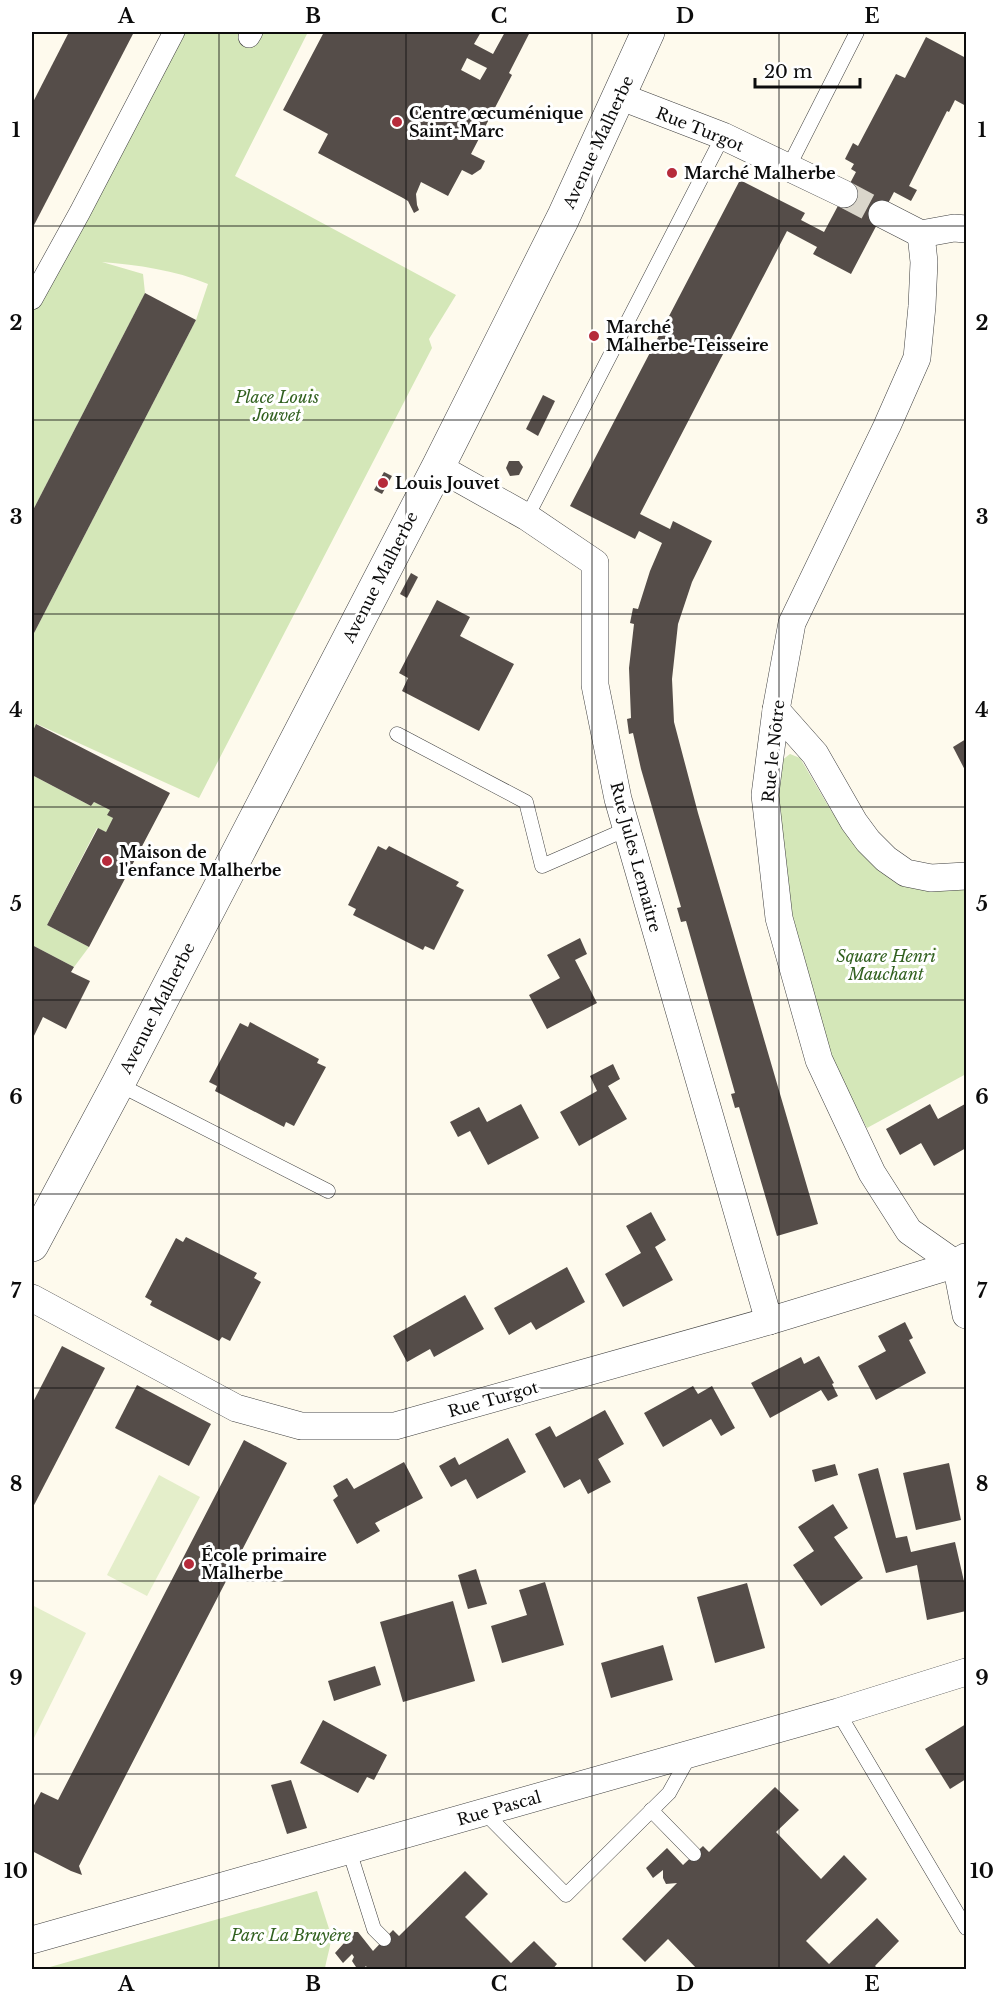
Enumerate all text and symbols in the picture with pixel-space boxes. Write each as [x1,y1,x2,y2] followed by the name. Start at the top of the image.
[117,4,135,28] text: A
[305,4,321,28] text: B
[491,4,507,28] text: C
[676,4,694,28] text: D
[864,4,880,28] text: E
[755,51,860,89] scale bar
[764,61,812,83] text: 20 m
[558,72,638,213] street label: Avenue Malherbe
[653,102,747,156] street label: Rue Turgot
[409,103,583,141] place label: Centre œcuménique Saint-Marc
[390,115,404,129] marker: Centre œcuménique Saint-Marc
[12,118,21,142] text: 1
[978,118,987,142] text: 1
[684,163,836,183] place label: Marché Malherbe
[665,166,679,180] marker: Marché Malherbe
[9,311,23,335] text: 2
[975,311,989,335] text: 2
[606,317,769,355] place label: Marché Malherbe-Teisseire
[587,329,601,343] marker: Marché Malherbe-Teisseire
[234,387,319,425] park label: Place Louis Jouvet
[395,473,500,493] place label: Louis Jouvet
[376,476,390,490] marker: Louis Jouvet
[10,505,22,529] text: 3
[976,505,988,529] text: 3
[338,508,422,647] street label: Avenue Malherbe
[9,698,23,722] text: 4
[975,698,989,722] text: 4
[758,699,788,803] street label: Rue le Nôtre
[606,780,666,934] street label: Rue Jules Lemaitre
[119,842,281,880] place label: Maison de l'enfance Malherbe
[100,854,114,868] marker: Maison de l'enfance Malherbe
[10,892,22,916] text: 5
[976,892,988,916] text: 5
[115,939,199,1078] street label: Avenue Malherbe
[836,946,936,984] park label: Square Henri Mauchant
[9,1085,23,1109] text: 6
[975,1085,989,1109] text: 6
[11,1279,22,1303] text: 7
[977,1279,988,1303] text: 7
[446,1377,540,1421] street label: Rue Turgot
[10,1472,22,1496] text: 8
[976,1472,988,1496] text: 8
[201,1545,327,1583] place label: École primaire Malherbe
[182,1557,196,1571] marker: École primaire Malherbe
[9,1666,23,1690] text: 9
[975,1666,989,1690] text: 9
[455,1786,543,1830] street label: Rue Pascal
[4,1859,28,1883] text: 10
[970,1859,994,1883] text: 10
[230,1925,352,1945] park label: Parc La Bruyère
[117,1972,135,1996] text: A
[305,1972,321,1996] text: B
[491,1972,507,1996] text: C
[676,1972,694,1996] text: D
[864,1972,880,1996] text: E

